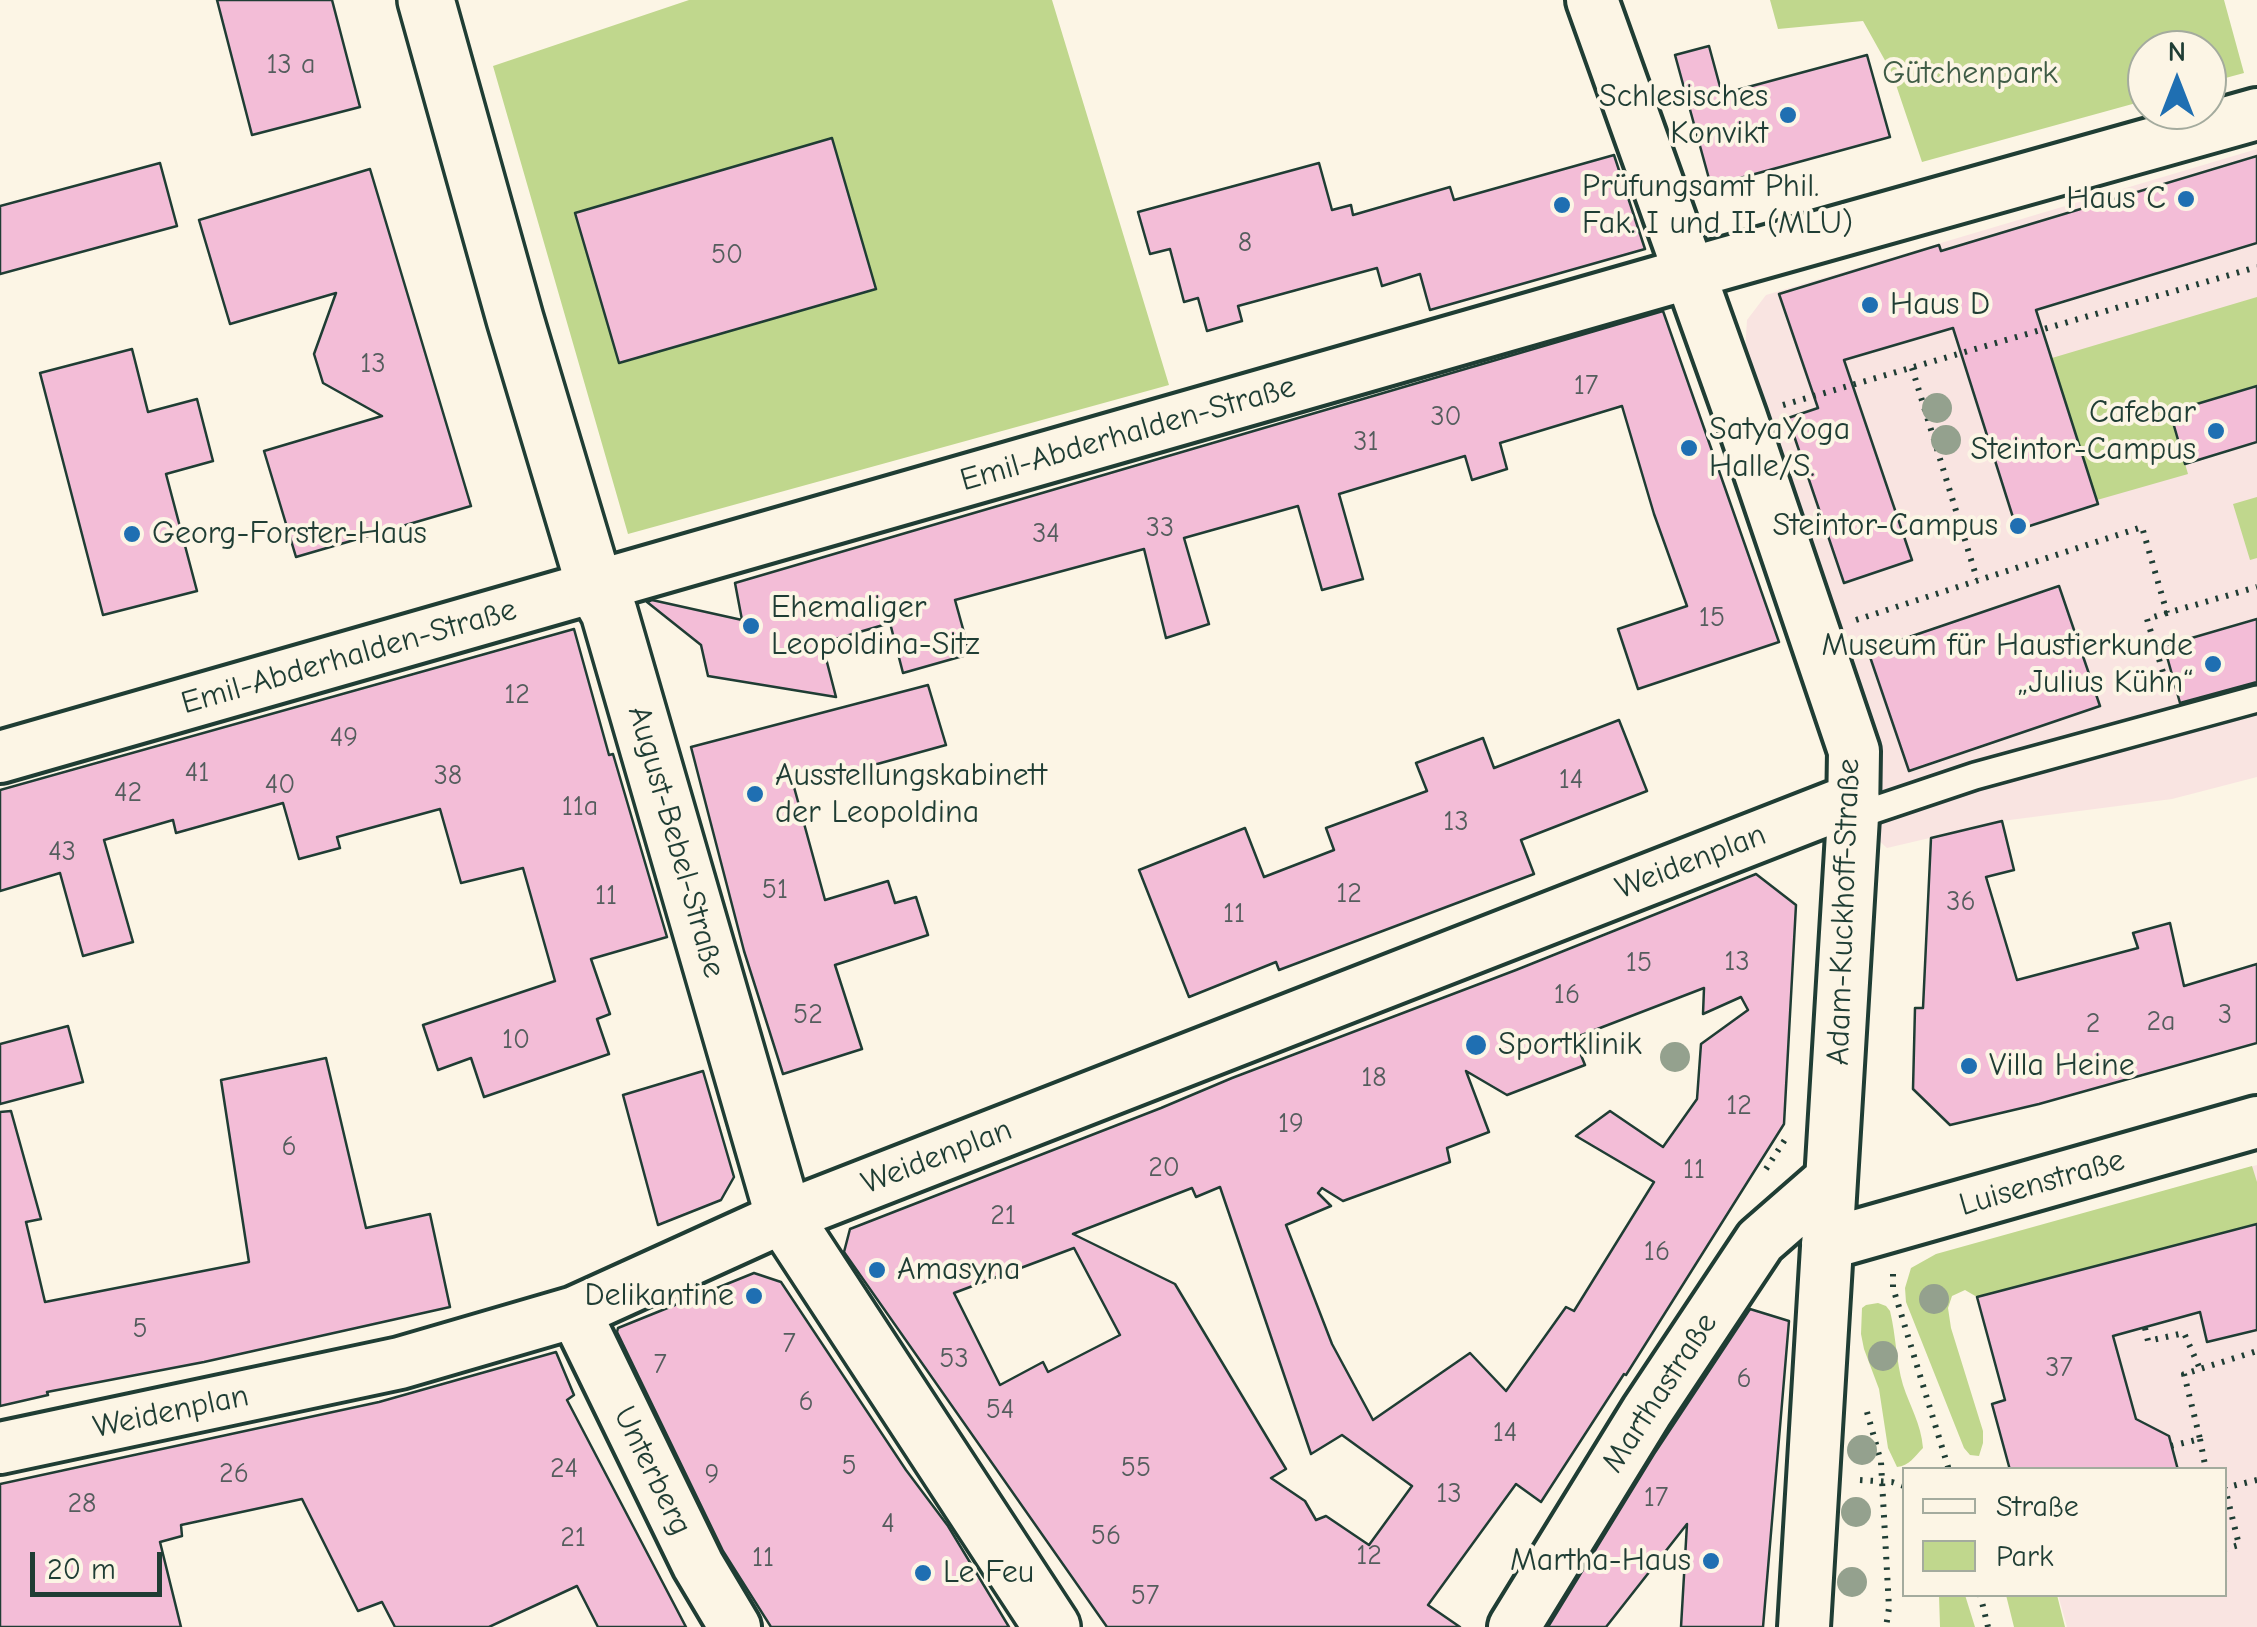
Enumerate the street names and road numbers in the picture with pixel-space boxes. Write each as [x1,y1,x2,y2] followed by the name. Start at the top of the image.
[956,368,1300,500] street label: Emil-Abderhalden-Straße
[177,591,521,723] street label: Emil-Abderhalden-Straße
[619,702,733,982] street label: August-Bebel-Straße
[1819,758,1869,1066] street label: Adam-Kuckhoff-Straße
[1610,816,1772,908] street label: Weidenplan
[856,1111,1018,1203] street label: Weidenplan
[1955,1141,2129,1225] street label: Luisenstraße
[1594,1306,1726,1480] street label: Marthastraße
[90,1377,252,1447] street label: Weidenplan
[604,1400,700,1542] street label: Unterberg

